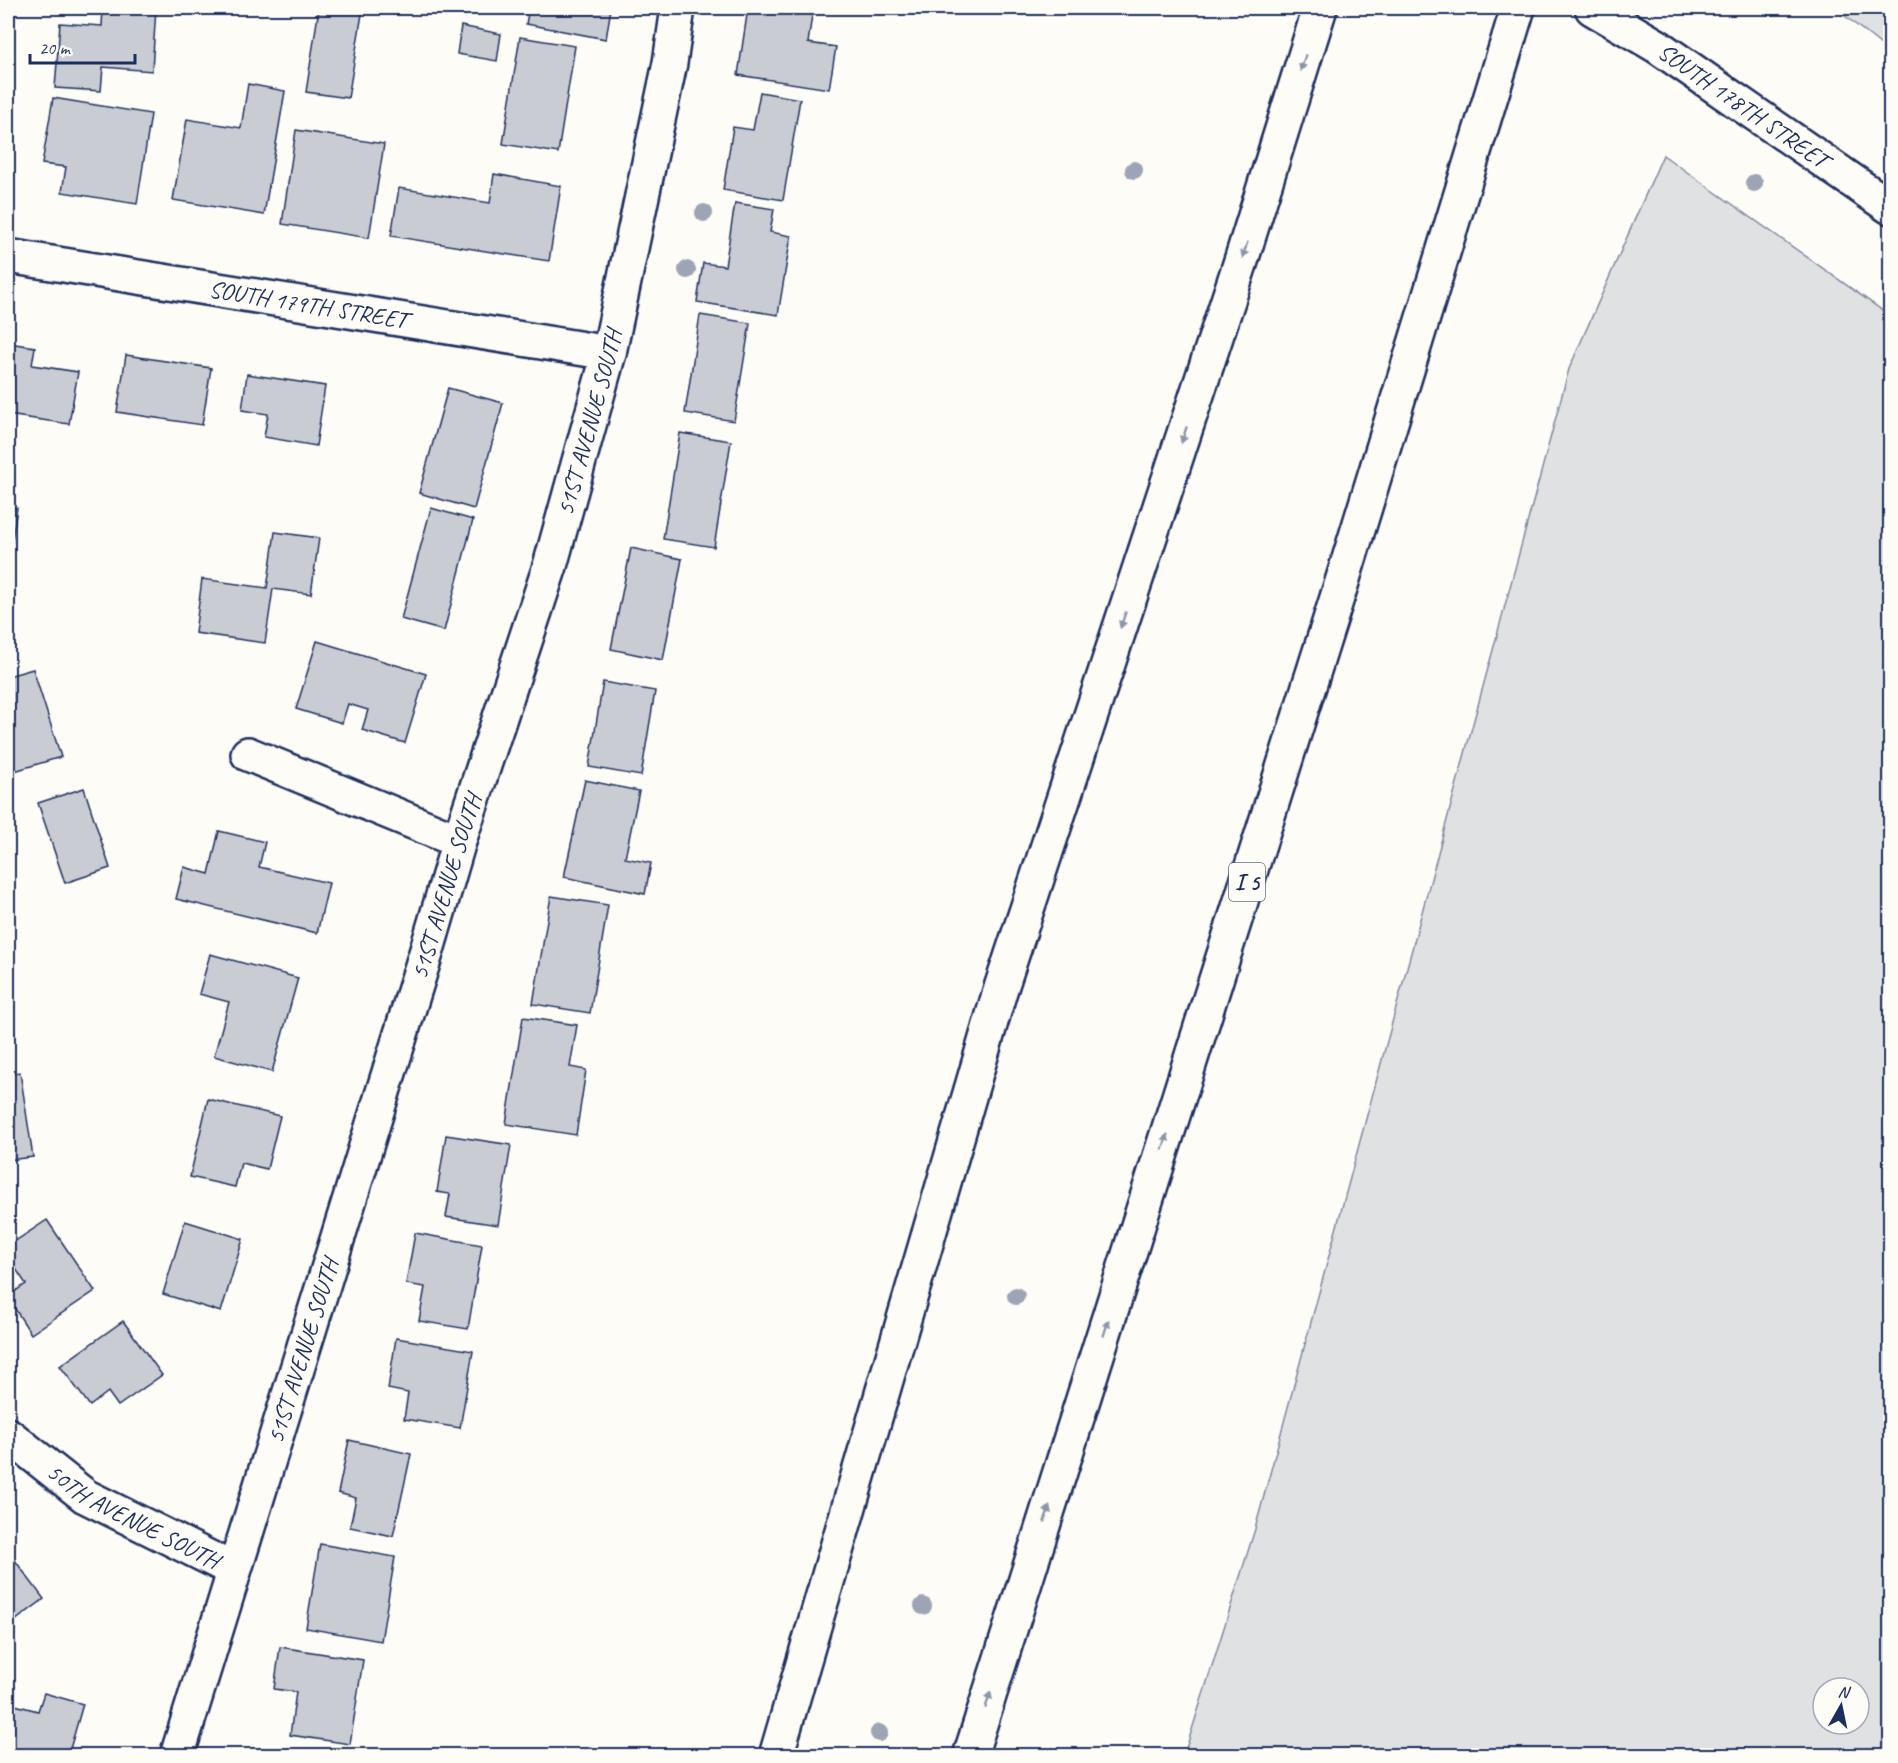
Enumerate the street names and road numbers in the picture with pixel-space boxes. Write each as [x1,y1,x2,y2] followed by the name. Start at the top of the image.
[1652,36,1839,178] street label: SOUTH 178TH STREET
[207,274,415,336] street label: SOUTH 179TH STREET
[550,323,629,518] street label: 51ST AVENUE SOUTH
[404,787,490,982] street label: 51ST AVENUE SOUTH
[1229,863,1265,901] road number: I 5
[260,1251,347,1447] street label: 51ST AVENUE SOUTH
[41,1457,228,1577] street label: 50TH AVENUE SOUTH

